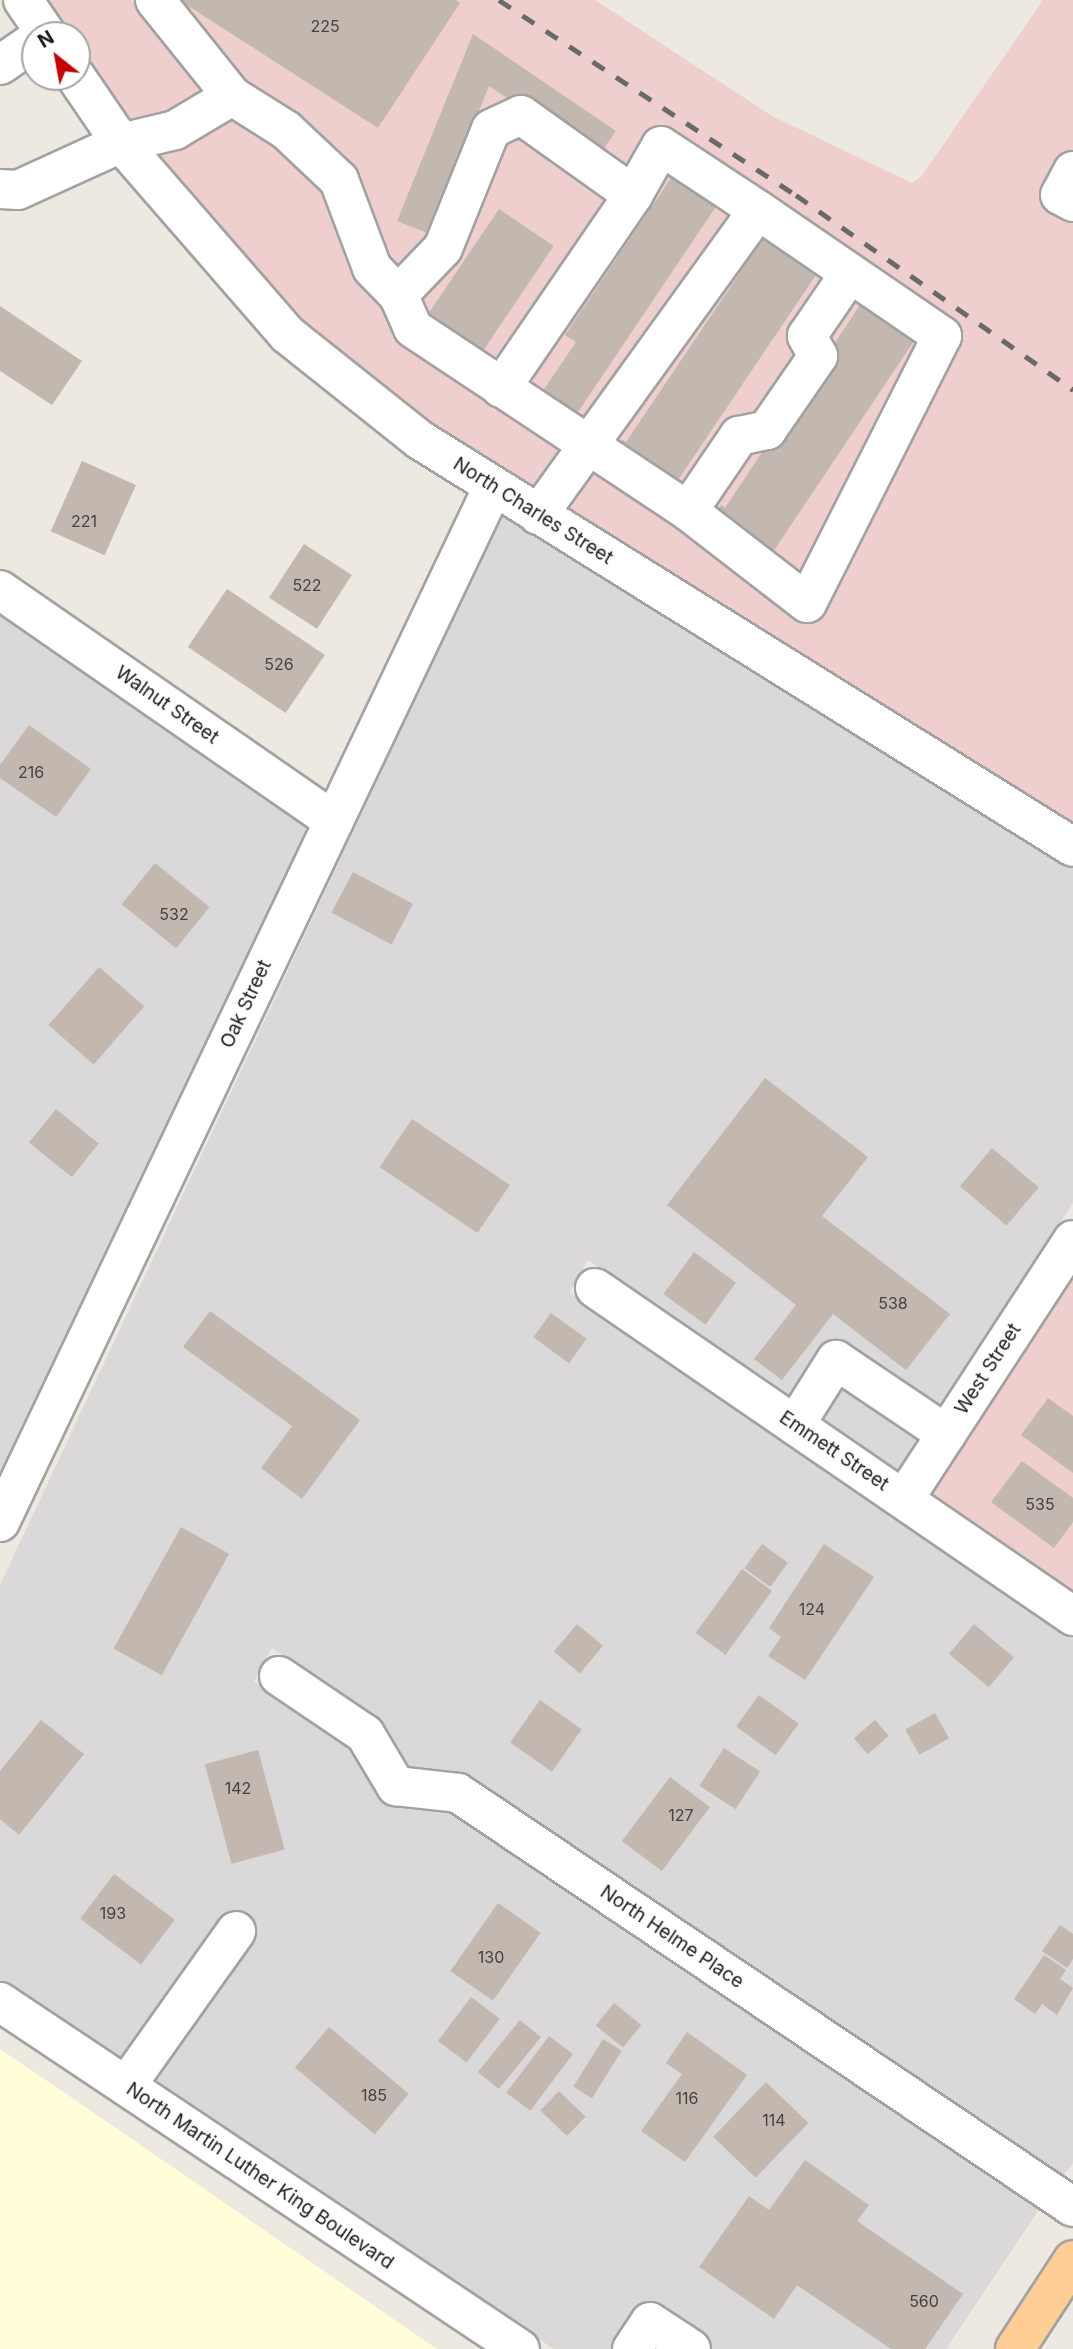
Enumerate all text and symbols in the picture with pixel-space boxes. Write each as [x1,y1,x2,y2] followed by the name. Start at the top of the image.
[310,16,340,36] house number: 225
[21,21,91,91] north arrow
[34,26,58,53] text: N
[449,453,617,569] street label: North Charles Street
[71,511,97,531] house number: 221
[292,575,322,595] house number: 522
[264,654,294,674] house number: 526
[111,661,223,749] street label: Walnut Street
[18,762,44,782] house number: 216
[159,904,189,924] house number: 532
[216,956,276,1052] street label: Oak Street
[878,1293,908,1313] house number: 538
[950,1319,1026,1419] street label: West Street
[775,1406,893,1496] street label: Emmett Street
[1025,1494,1055,1514] house number: 535
[799,1599,825,1619] house number: 124
[225,1778,251,1798] house number: 142
[668,1805,694,1825] house number: 127
[596,1881,748,1993] street label: North Helme Place
[100,1903,126,1923] house number: 193
[478,1947,504,1967] house number: 130
[122,2078,398,2274] street label: North Martin Luther King Boulevard
[361,2085,387,2105] house number: 185
[676,2088,698,2108] house number: 116
[762,2110,786,2130] house number: 114
[909,2291,939,2311] house number: 560

